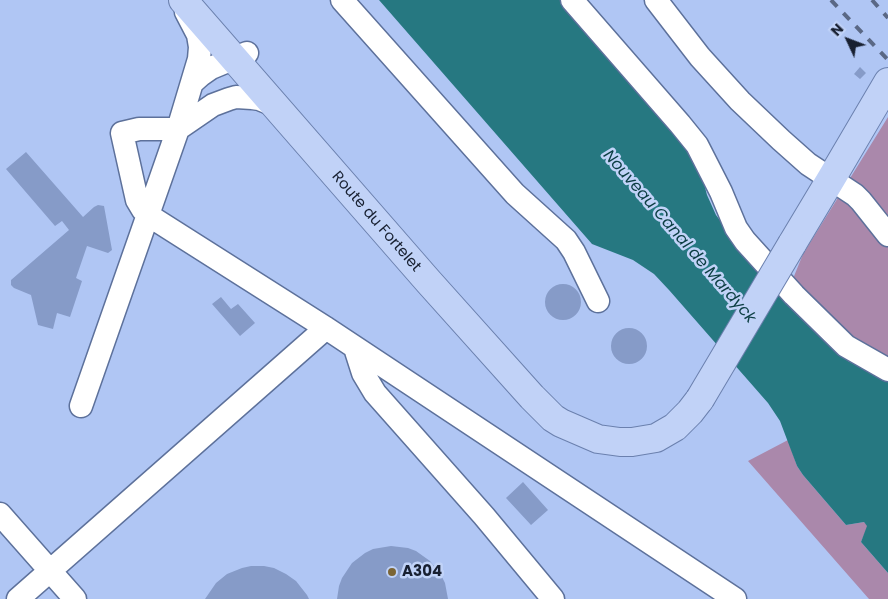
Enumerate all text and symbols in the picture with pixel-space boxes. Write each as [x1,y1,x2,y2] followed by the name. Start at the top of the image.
[823,15,873,65] north arrow
[826,19,848,40] text: N
[599,146,759,328] water label: Nouveau Canal de Mardyck
[328,168,424,276] street label: Route du Fortelet
[402,563,442,581] place label: A304
[386,566,398,578] marker: A304

